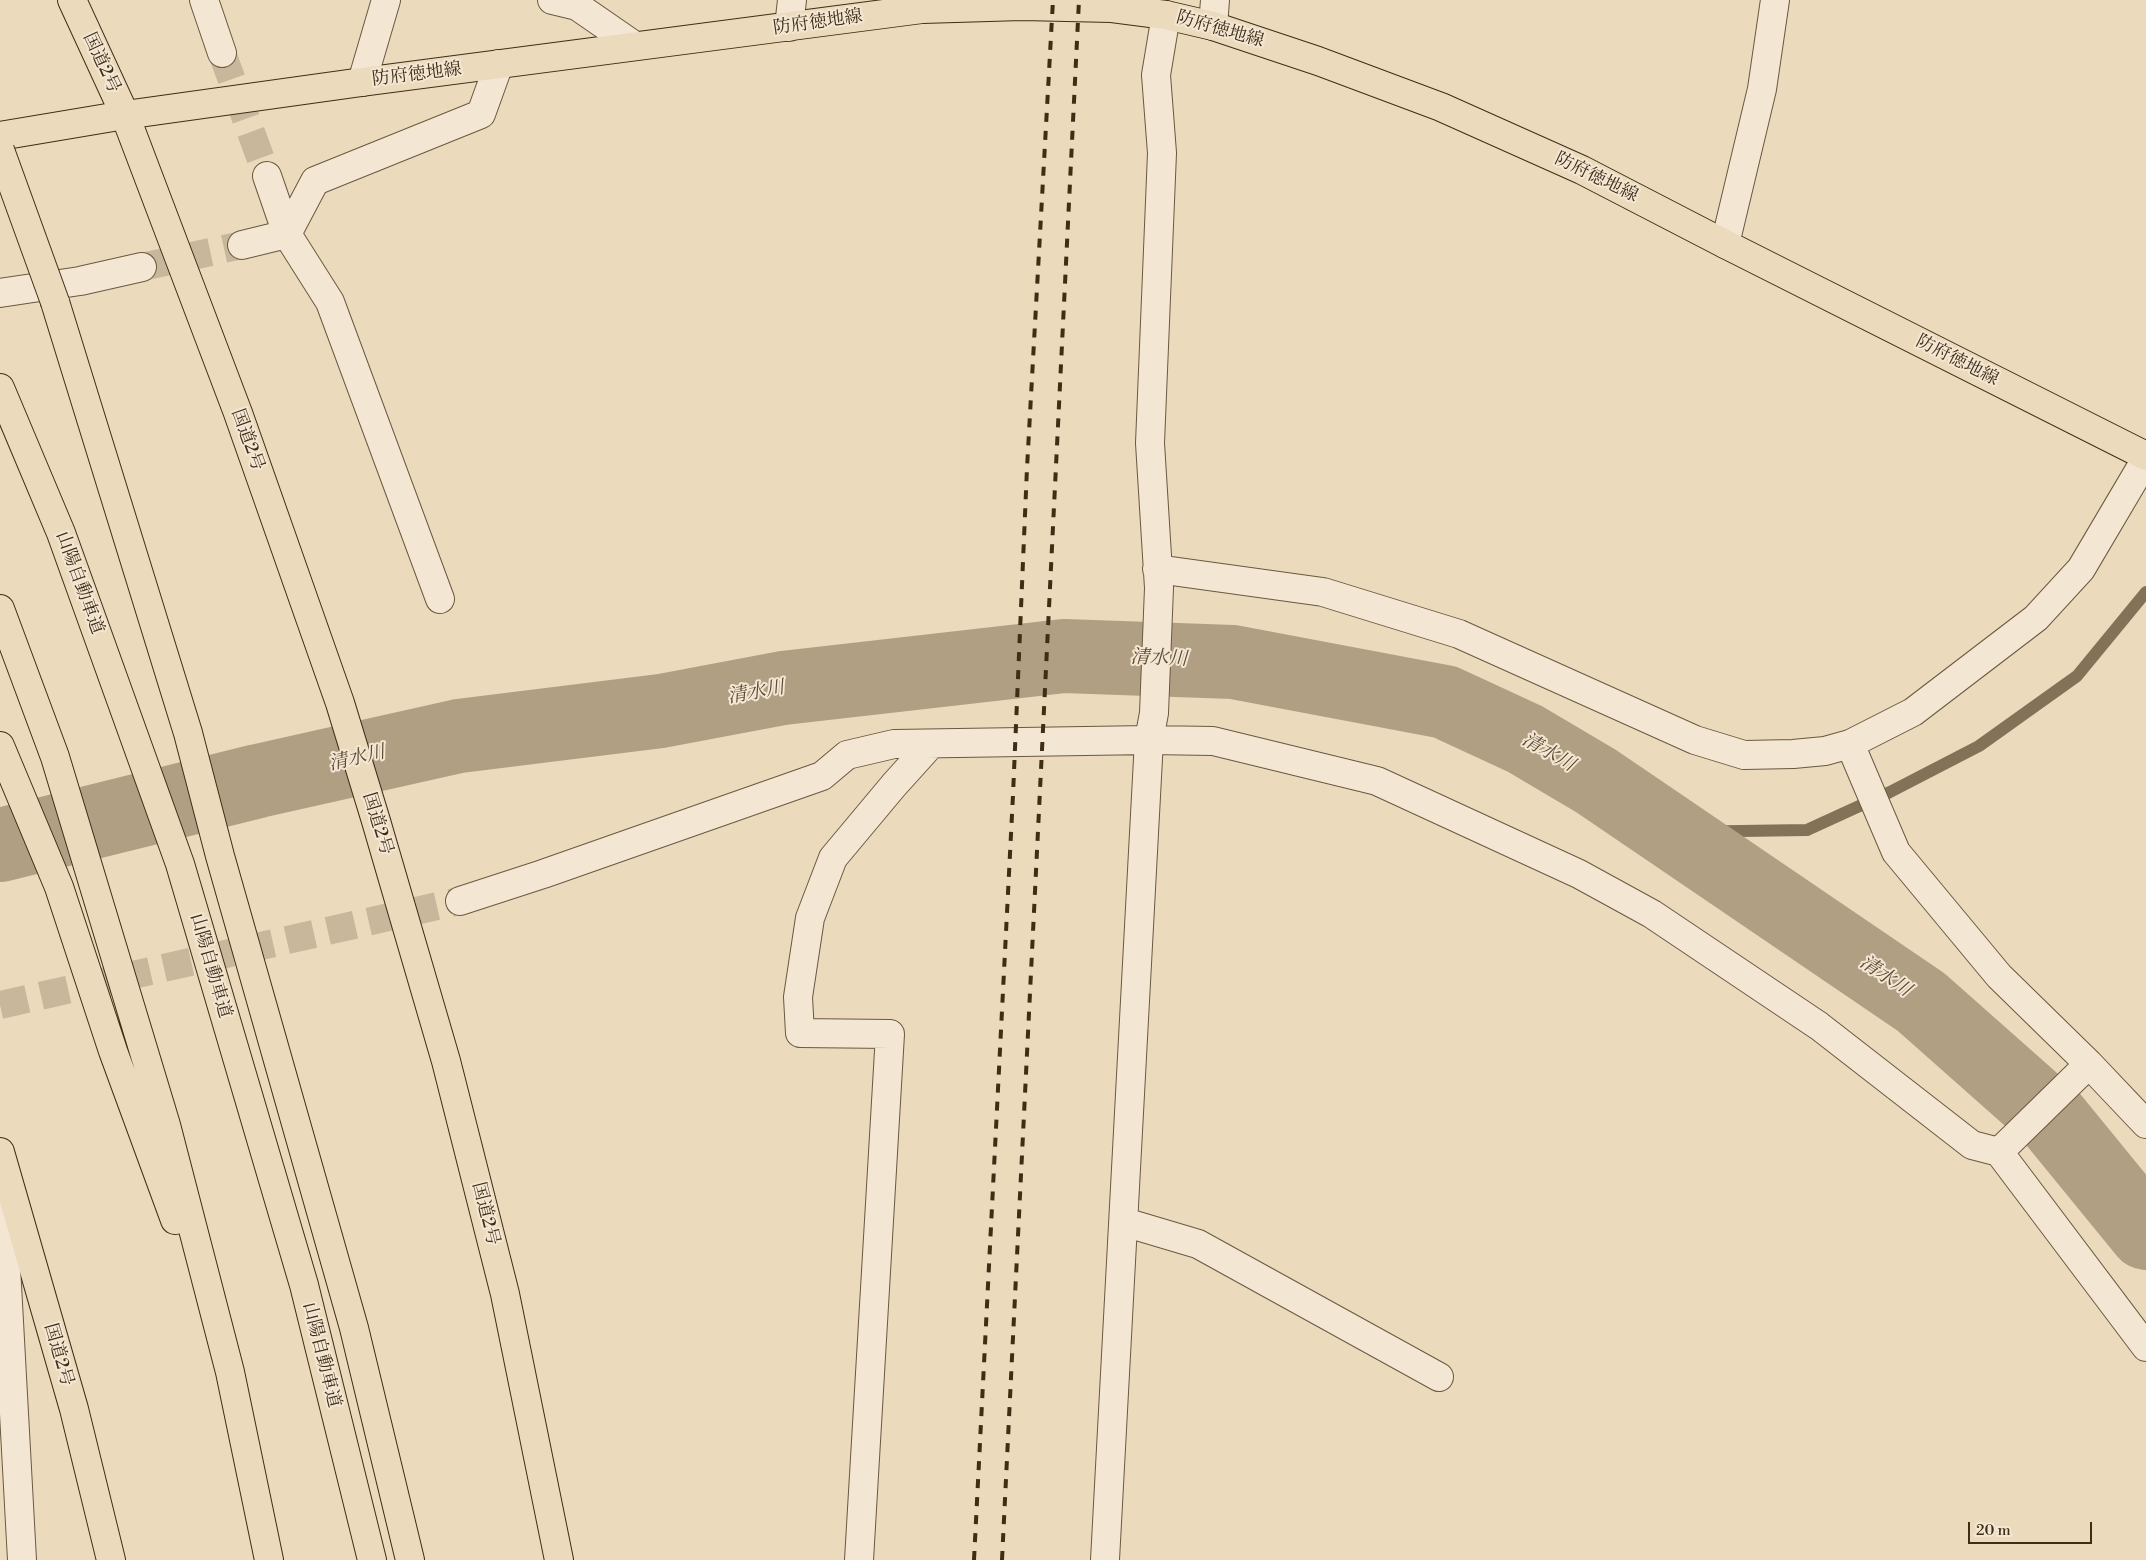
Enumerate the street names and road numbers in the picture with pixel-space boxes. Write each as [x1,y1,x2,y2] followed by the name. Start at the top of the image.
[772,6,864,40] street label: 防府徳地線
[1174,7,1266,53] street label: 防府徳地線
[78,29,124,97] street label: 国道2号
[371,59,463,91] street label: 防府徳地線
[1551,149,1641,207] street label: 防府徳地線
[1912,331,2002,391] street label: 防府徳地線
[226,406,268,474] street label: 国道2号
[50,529,108,637] street label: 山陽自動車道
[357,790,397,858] street label: 国道2号
[185,911,235,1021] street label: 山陽自動車道
[467,1180,503,1248] street label: 国道2号
[297,1300,345,1410] street label: 山陽自動車道
[39,1321,77,1389] street label: 国道2号

